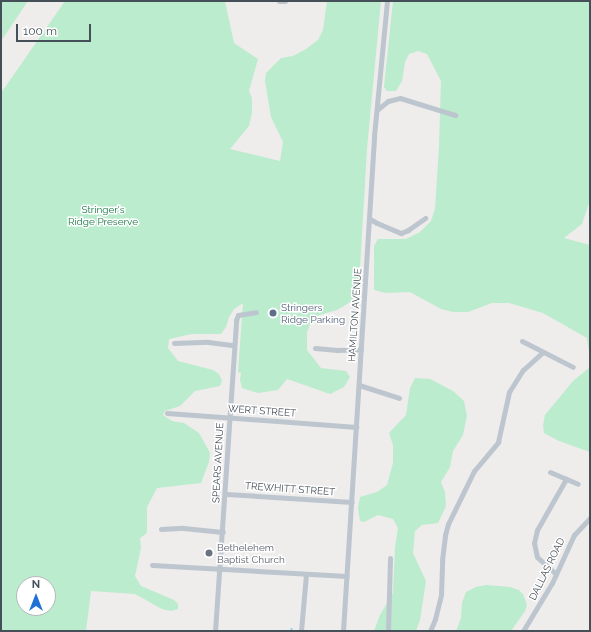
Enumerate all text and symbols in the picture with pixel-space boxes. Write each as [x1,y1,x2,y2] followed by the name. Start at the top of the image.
[18,16,93,42] scale bar
[23,24,57,38] text: 100 m
[68,203,138,226] park label: Stringer's Ridge Preserve
[346,268,364,362] street label: HAMILTON AVENUE
[281,301,345,324] place label: Stringers Ridge Parking
[268,308,278,318] marker: Stringers Ridge Parking
[227,403,297,419] street label: WERT STREET
[210,422,226,504] street label: SPEARS AVENUE
[244,480,336,498] street label: TREWHITT STREET
[527,536,567,602] street label: DALLAS ROAD
[217,541,285,564] place label: Bethelehem Baptist Church
[204,548,214,558] marker: Bethelehem Baptist Church
[16,576,56,616] north arrow
[32,578,40,591] text: N

